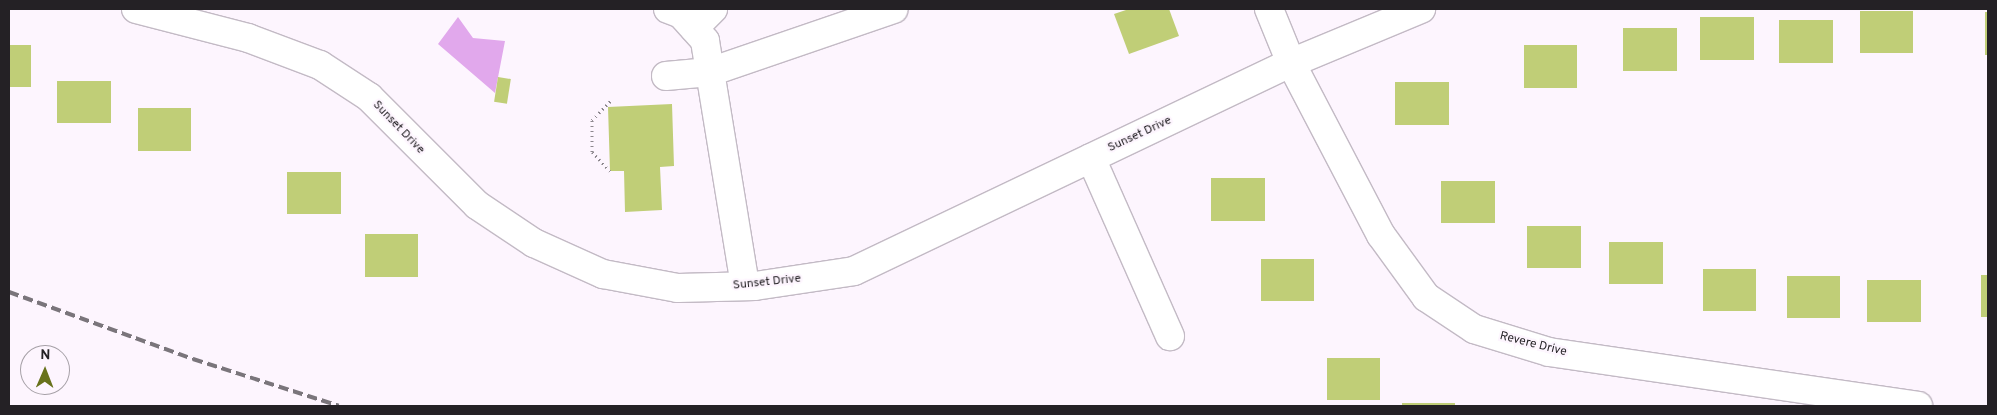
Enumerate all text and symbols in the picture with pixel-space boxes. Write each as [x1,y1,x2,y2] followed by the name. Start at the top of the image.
[369,98,427,158] street label: Sunset Drive
[1106,114,1174,156] street label: Sunset Drive
[732,272,802,294] street label: Sunset Drive
[1498,330,1568,360] street label: Revere Drive
[20,345,70,395] north arrow
[40,347,50,364] text: N

